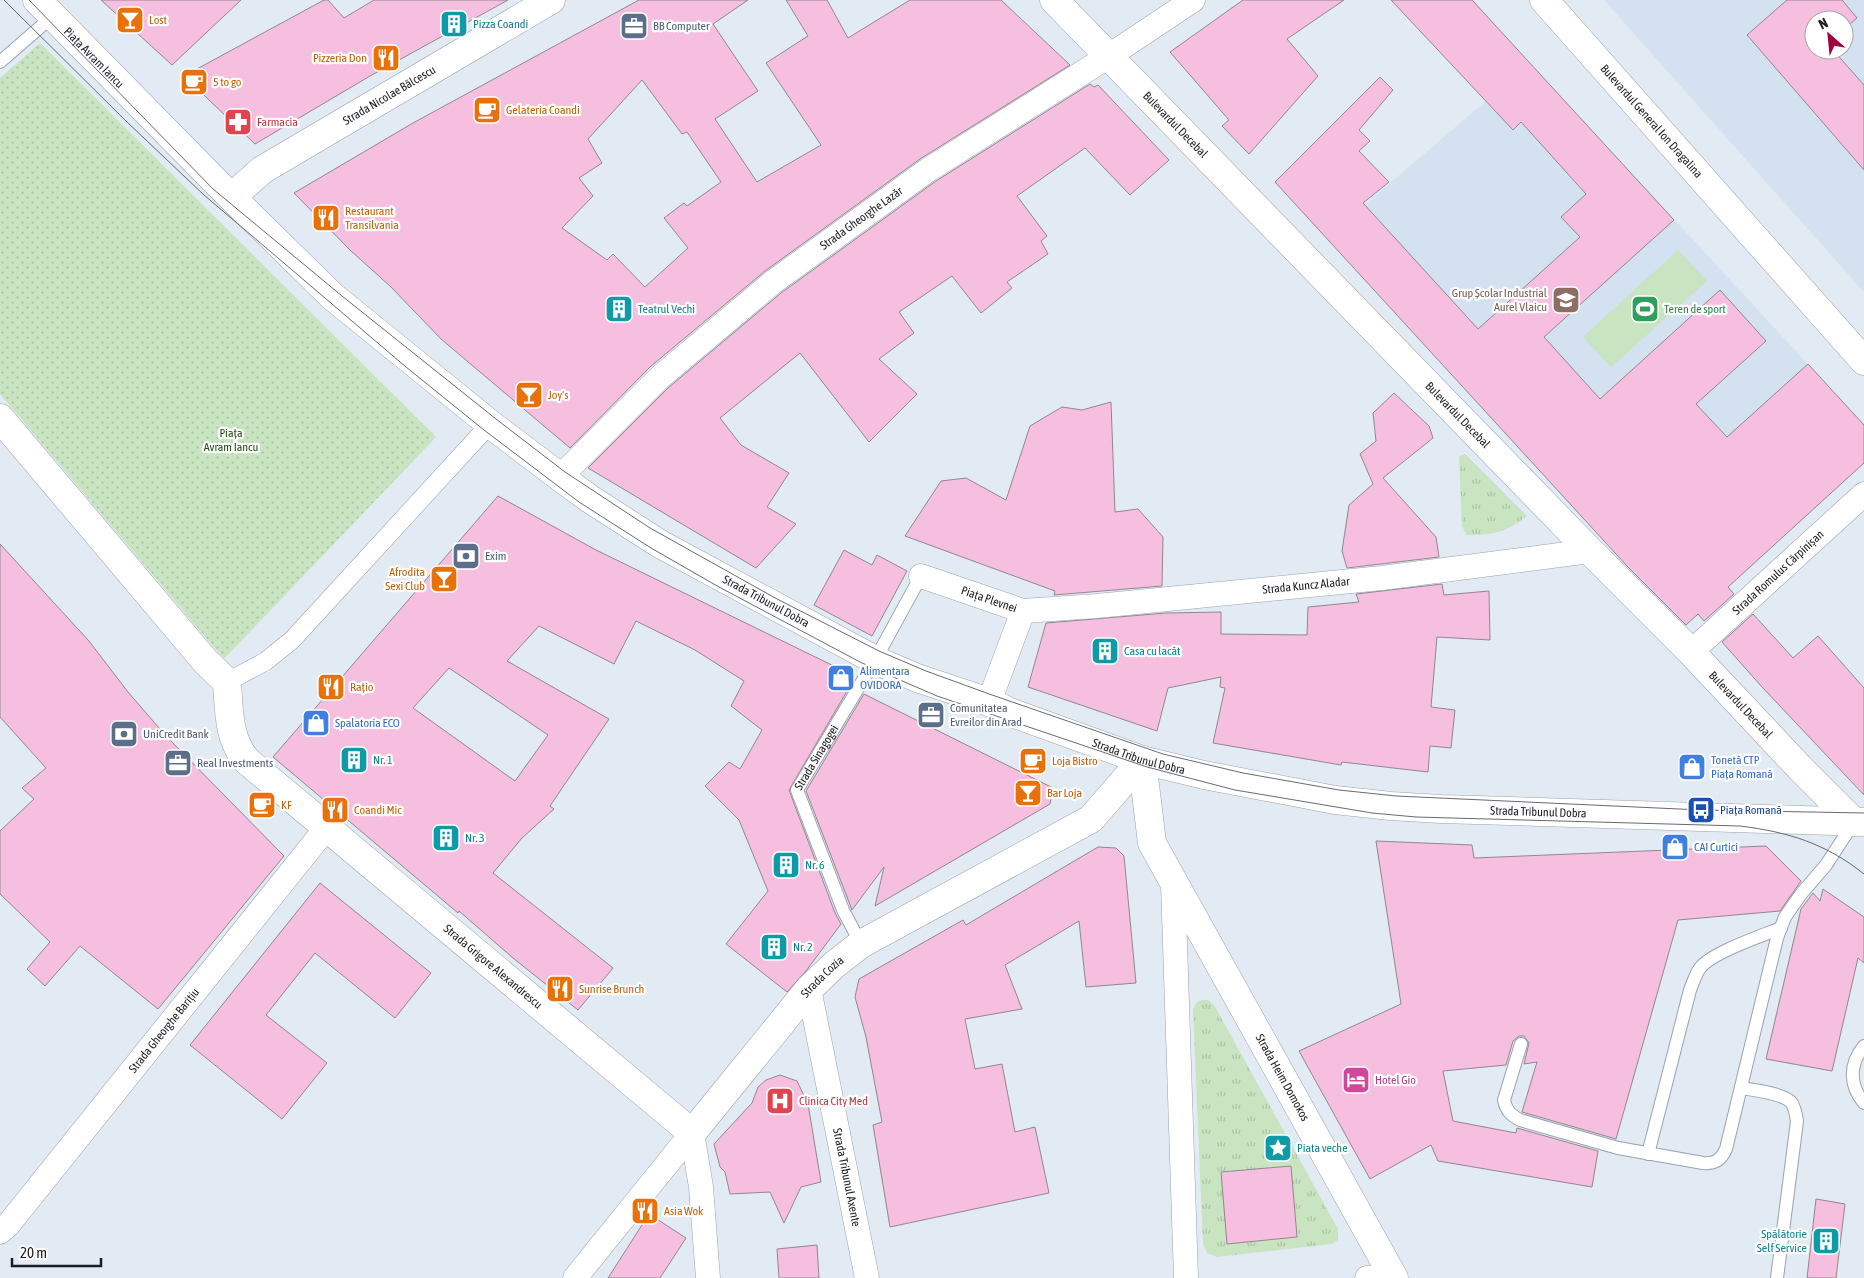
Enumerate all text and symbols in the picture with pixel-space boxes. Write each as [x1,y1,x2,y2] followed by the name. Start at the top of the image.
[115,5,145,35] bar icon: Lost
[439,9,469,39] building icon: Pizza Coandi
[1804,10,1854,60] north arrow
[619,11,649,41] office icon: BB Computer
[149,13,168,27] place label: Lost
[1816,14,1830,32] text: N
[473,17,528,31] place label: Pizza Coandi
[653,19,710,33] place label: BB Computer
[61,24,127,91] street label: Piața Avram Iancu
[371,43,401,73] restaurant icon: Pizzeria Don
[313,51,367,65] place label: Pizzeria Don
[340,62,438,128] street label: Strada Nicolae Bălcescu
[1598,62,1705,181] street label: Bulevardul General Ion Dragalina
[179,67,209,97] cafe icon: 5 to go
[213,75,242,89] place label: 5 to go
[1140,89,1211,161] street label: Bulevardul Decebal
[472,95,502,125] cafe icon: Gelateria Coandi
[506,103,580,117] place label: Gelateria Coandi
[223,107,253,137] pharmacy icon: Farmacia
[257,115,298,129] place label: Farmacia
[817,183,906,253] street label: Strada Gheorghe Lazăr
[311,203,341,233] restaurant icon: Restaurant Transilvania
[345,204,399,232] place label: Restaurant Transilvania
[1551,285,1581,315] school or university icon: Grup Școlar Industrial Aurel Vlaicu
[1452,286,1548,314] place label: Grup Școlar Industrial Aurel Vlaicu
[604,294,634,324] building icon: Teatrul Vechi
[1630,294,1660,324] sports icon: Teren de sport
[638,302,695,316] place label: Teatrul Vechi
[1664,302,1726,316] place label: Teren de sport
[1422,379,1494,452] street label: Bulevardul Decebal
[514,380,544,410] bar icon: Joy's
[548,388,569,402] place label: Joy's
[204,426,259,454] park label: Piața Avram Iancu
[1730,527,1827,618] street label: Strada Romulus Cărpinișan
[451,541,481,571] bank icon: Exim
[485,549,506,563] place label: Exim
[429,564,459,594] bar icon: Afrodita Sexi Club
[385,565,425,593] place label: Afrodita Sexi Club
[720,572,812,630] street label: Strada Tribunul Dobra
[1262,574,1351,597] street label: Strada Kuncz Aladar
[959,583,1019,615] street label: Piața Plevnei
[1090,636,1120,666] building icon: Casa cu lacăt
[1124,644,1181,658] place label: Casa cu lacăt
[826,663,856,693] shop icon: Alimentara OVIDORA
[860,664,910,692] place label: Alimentara OVIDORA
[1706,668,1776,742] street label: Bulevardul Decebal
[316,672,346,702] restaurant icon: Rațio
[350,680,374,694] place label: Rațio
[916,700,946,730] office icon: Comunitatea Evreilor din Arad
[950,701,1022,729] place label: Comunitatea Evreilor din Arad
[301,708,331,738] shop icon: Spalatoria ECO
[335,716,400,730] place label: Spalatoria ECO
[109,719,139,749] bank icon: UniCredit Bank
[792,722,841,792] street label: Strada Sinagogei
[143,727,210,741] place label: UniCredit Bank
[1091,736,1186,777] street label: Strada Tribunul Dobra
[339,745,369,775] building icon: Nr. 1
[1018,746,1048,776] cafe icon: Loja Bistro
[163,748,193,778] office icon: Real Investments
[1677,752,1707,782] shop icon: Tonetă CTP Piața Romană
[373,753,393,767] place label: Nr. 1
[1711,753,1773,781] place label: Tonetă CTP Piața Romană
[1052,754,1098,768] place label: Loja Bistro
[197,756,273,770] place label: Real Investments
[1013,778,1043,808] bar icon: Bar Loja
[1047,786,1082,800] place label: Bar Loja
[247,790,277,820] cafe icon: KF
[320,795,350,825] restaurant icon: Coandi Mic
[1686,795,1716,825] bus stop icon: Piața Romană
[281,798,292,812] place label: KF
[354,803,402,817] place label: Coandi Mic
[1720,803,1782,817] place label: Piața Romană
[1490,804,1587,820] street label: Strada Tribunul Dobra
[431,823,461,853] building icon: Nr. 3
[465,831,485,845] place label: Nr. 3
[1660,832,1690,862] shop icon: CAI Curtici
[1694,840,1738,854] place label: CAI Curtici
[771,850,801,880] building icon: Nr. 6
[805,858,825,872] place label: Nr. 6
[441,921,545,1012] street label: Strada Grigore Alexandrescu
[759,932,789,962] building icon: Nr. 2
[793,940,813,954] place label: Nr. 2
[798,953,846,1000] street label: Strada Cozia
[545,974,575,1004] restaurant icon: Sunrise Brunch
[579,982,644,996] place label: Sunrise Brunch
[126,985,202,1076] street label: Strada Gheorghe Barițiu
[1253,1032,1312,1124] street label: Strada Heim Domokos
[1341,1065,1371,1095] hotel icon: Hotel Gio
[1375,1073,1416,1087] place label: Hotel Gio
[765,1086,795,1116] hospital icon: Clinica City Med
[799,1094,868,1108] place label: Clinica City Med
[830,1127,863,1228] street label: Strada Tribunul Axente
[1263,1133,1293,1163] place icon: Piata veche
[1297,1141,1348,1155] place label: Piata veche
[630,1196,660,1226] restaurant icon: Asia Wok
[664,1204,704,1218] place label: Asia Wok
[1811,1226,1841,1256] building icon: Spălătorie Self Service
[1757,1227,1807,1255] place label: Spălătorie Self Service
[12,1236,101,1268] scale bar
[20,1244,47,1261] text: 20 m

